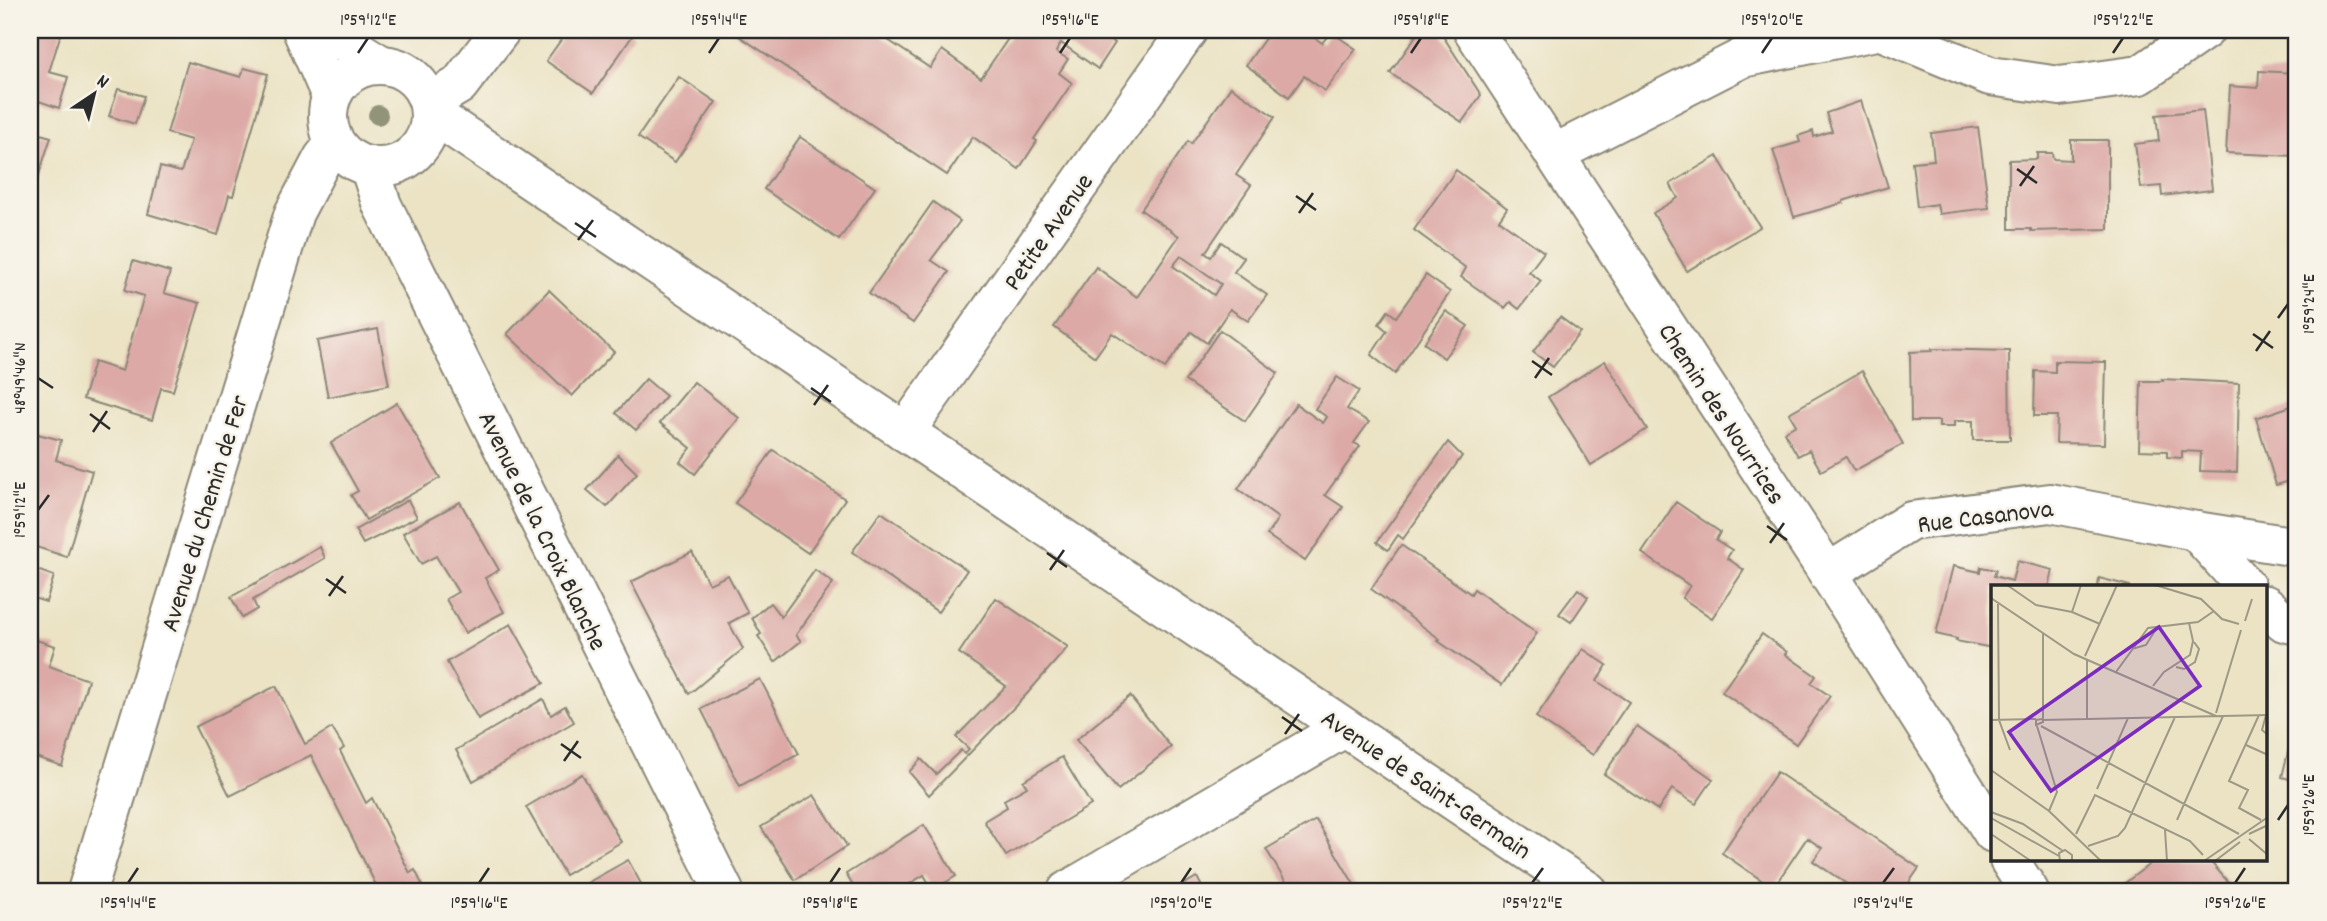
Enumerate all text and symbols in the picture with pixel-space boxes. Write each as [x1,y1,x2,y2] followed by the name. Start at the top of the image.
[340,9,396,34] text: 1°59'12"E
[691,9,747,34] text: 1°59'14"E
[1041,9,1099,34] text: 1°59'16"E
[1393,9,1449,34] text: 1°59'18"E
[1741,9,1803,34] text: 1°59'20"E
[2093,9,2153,34] text: 1°59'22"E
[60,60,130,130] north arrow
[90,69,113,97] text: N
[996,167,1104,299] street label: Petite Avenue
[2298,274,2323,334] text: 1°59'24"E
[1647,317,1793,513] street label: Chemin des Nourrices
[9,342,34,414] text: 48°49'46"N
[153,391,260,637] street label: Avenue du Chemin de Fer
[467,406,615,657] street label: Avenue de la Croix Blanche
[9,482,34,538] text: 1°59'12"E
[1916,492,2056,545] street label: Rue Casanova
[1991,585,2268,862] inset map
[1312,702,1538,870] street label: Avenue de Saint-Germain
[2298,774,2323,836] text: 1°59'26"E
[100,892,156,917] text: 1°59'14"E
[450,892,508,917] text: 1°59'16"E
[802,892,858,917] text: 1°59'18"E
[1150,892,1212,917] text: 1°59'20"E
[1502,892,1562,917] text: 1°59'22"E
[1853,892,1913,917] text: 1°59'24"E
[2204,892,2266,917] text: 1°59'26"E

